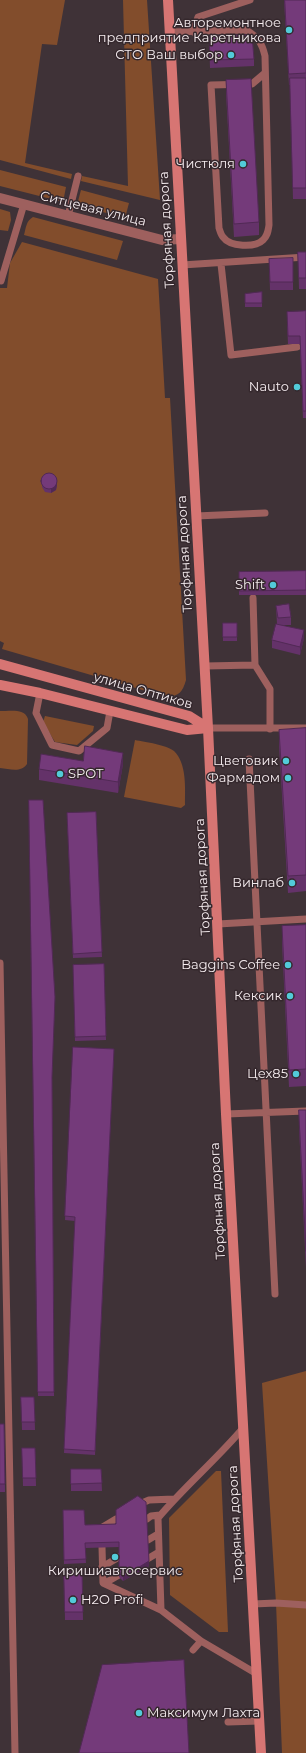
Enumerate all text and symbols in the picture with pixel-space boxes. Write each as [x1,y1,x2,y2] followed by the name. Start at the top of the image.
[98,15,281,46] place label: Авторемонтное предприятие Каретникова
[284,25,294,35] marker: Авторемонтное предприятие Каретникова
[115,47,223,63] place label: СТО Ваш выбор
[226,50,236,60] marker: СТО Ваш выбор
[176,156,235,172] place label: Чистюля
[238,159,248,169] marker: Чистюля
[156,171,178,289] street label: Торфяная дорога
[38,188,148,230] street label: Ситцевая улица
[249,379,289,395] place label: Nauto
[292,382,302,392] marker: Nauto
[174,495,196,613] street label: Торфяная дорога
[235,577,265,593] place label: Shift
[268,580,278,590] marker: Shift
[92,669,194,713] street label: улица Оптиков
[213,753,278,769] place label: Цветовик
[281,756,291,766] marker: Цветовик
[68,766,104,782] place label: SPOT
[55,769,65,779] marker: SPOT
[207,770,280,786] place label: Фармадом
[283,773,293,783] marker: Фармадом
[192,818,214,936] street label: Торфяная дорога
[232,875,284,891] place label: Винлаб
[287,878,297,888] marker: Винлаб
[181,957,280,973] place label: Baggins Coffee
[283,960,293,970] marker: Baggins Coffee
[234,988,282,1004] place label: Кексик
[285,991,295,1001] marker: Кексик
[247,1066,288,1082] place label: Цех85
[291,1069,301,1079] marker: Цех85
[207,1142,229,1260] street label: Торфяная дорога
[225,1465,247,1583] street label: Торфяная дорога
[110,1552,120,1562] marker: Киришиавтосервис
[48,1563,182,1579] place label: Киришиавтосервис
[81,1592,143,1608] place label: H2O Profi
[68,1595,78,1605] marker: H2O Profi
[147,1705,260,1721] place label: Максимум Лахта
[134,1708,144,1718] marker: Максимум Лахта

